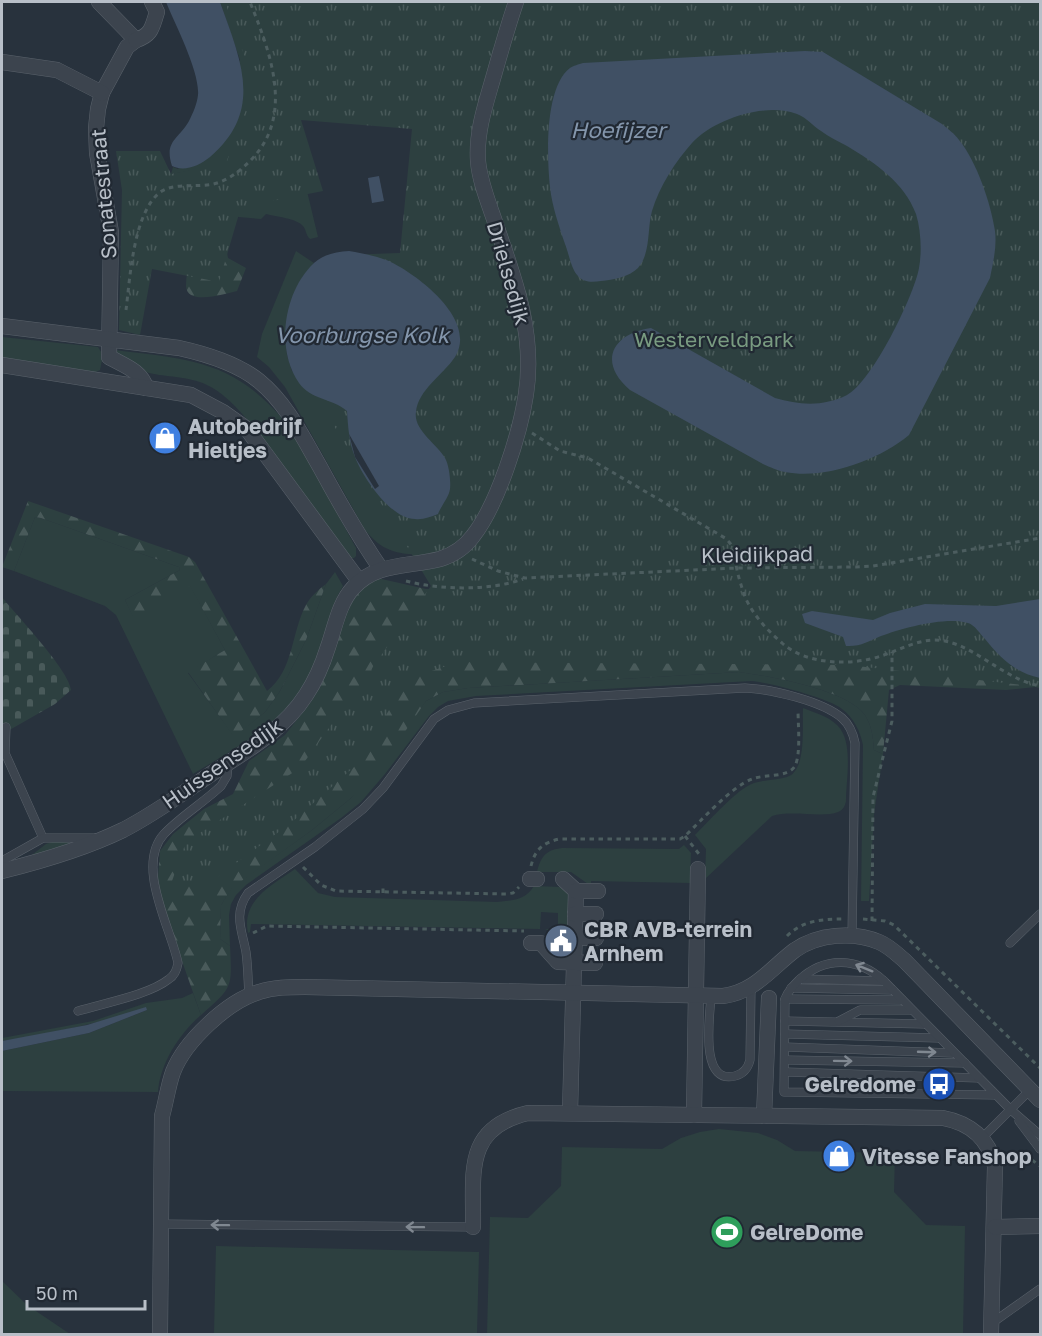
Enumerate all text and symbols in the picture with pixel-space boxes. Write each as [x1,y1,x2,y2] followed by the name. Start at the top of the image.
[571,116,669,143] water label: Hoefijzer
[84,128,122,260] street label: Sonatestraat
[482,218,536,328] street label: Drielsedijk
[275,321,452,348] water label: Voorburgse Kolk
[634,326,794,352] park label: Westerveldpark
[188,413,302,463] place label: Autobedrijf Hieltjes
[147,420,183,456] shop icon: Autobedrijf Hieltjes
[701,540,813,568] street label: Kleidijkpad
[157,712,287,814] street label: Huissensedijk
[584,916,752,966] place label: CBR AVB-terrein Arnhem
[543,923,579,959] public building icon: CBR AVB-terrein Arnhem
[855,962,874,973] one-way arrow
[917,1046,937,1058] one-way arrow
[833,1055,853,1067] one-way arrow
[921,1066,957,1102] bus stop icon: Gelredome
[805,1071,916,1097] place label: Gelredome
[821,1138,857,1174] shop icon: Vitesse Fanshop
[862,1143,1032,1169] place label: Vitesse Fanshop
[709,1214,745,1250] sports icon: GelreDome
[210,1219,230,1231] one-way arrow
[750,1219,864,1245] place label: GelreDome
[405,1221,425,1233] one-way arrow
[27,1273,146,1311] scale bar
[36,1282,78,1304] text: 50 m

